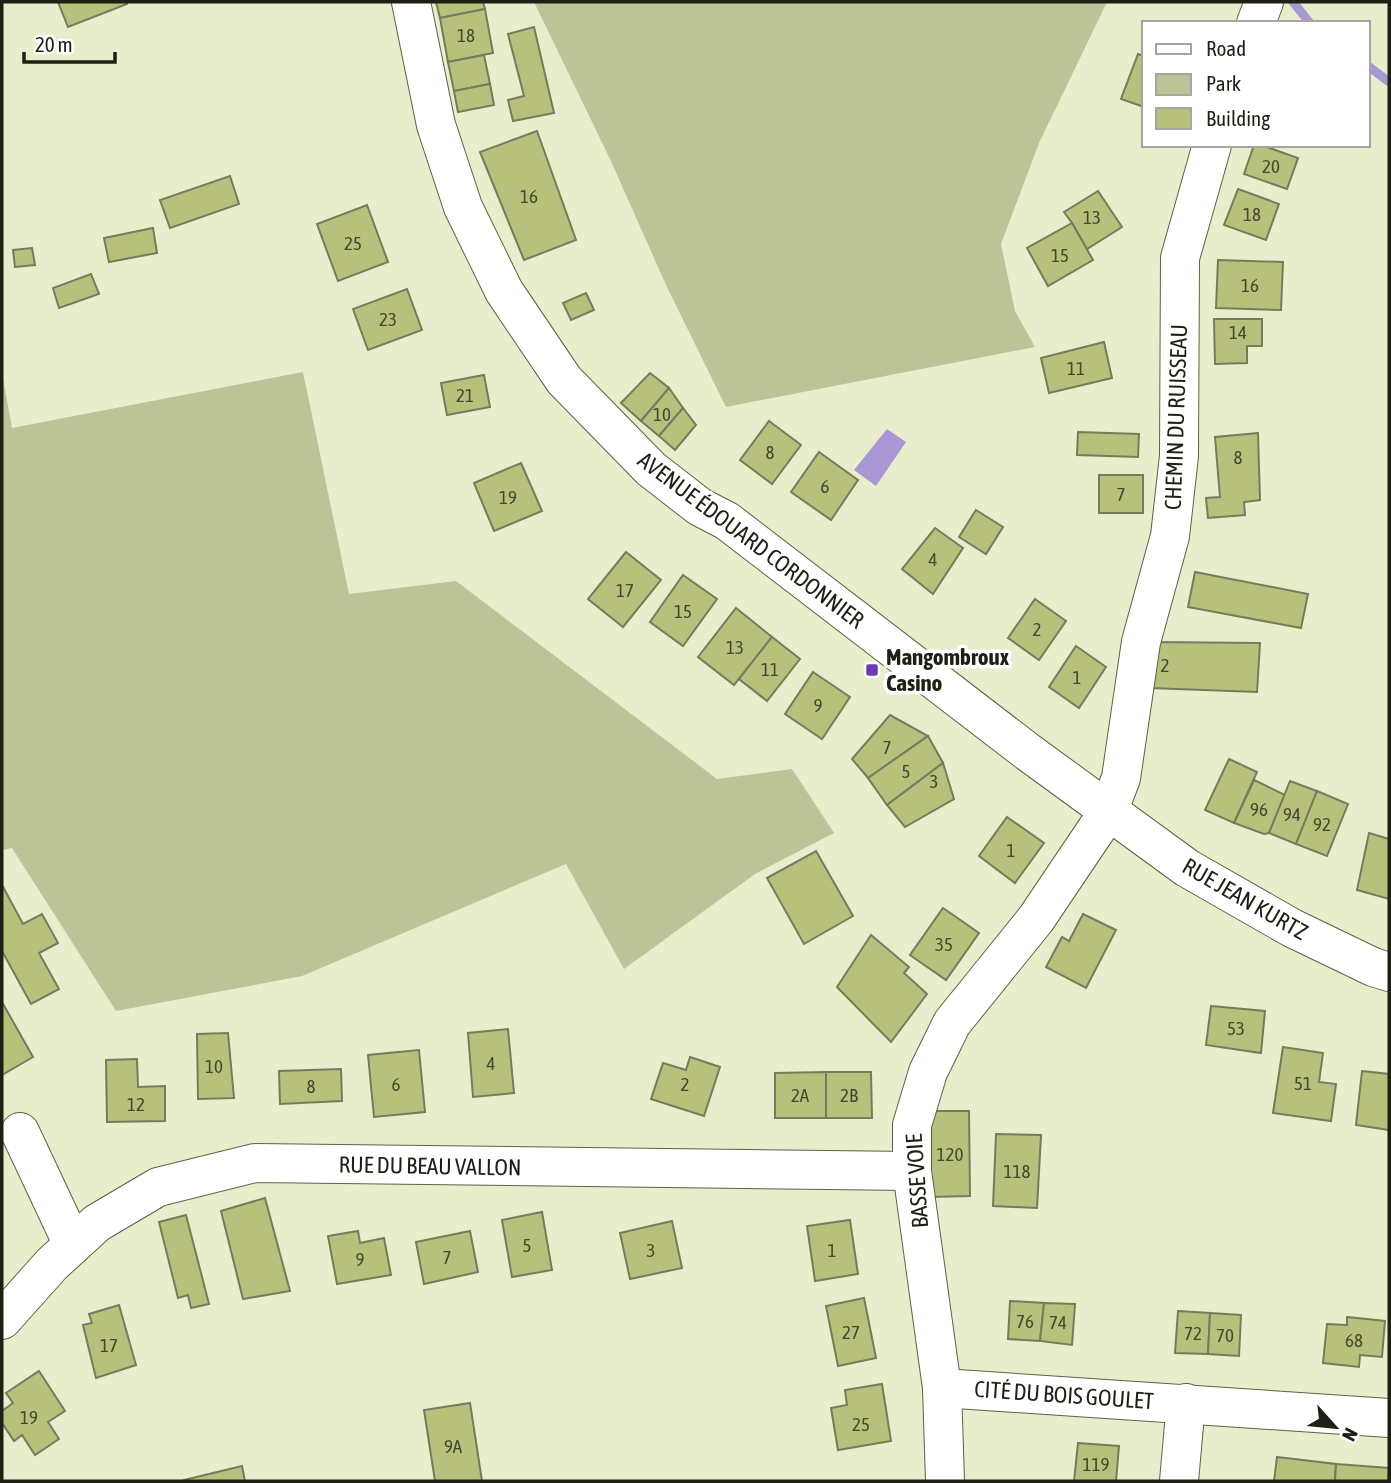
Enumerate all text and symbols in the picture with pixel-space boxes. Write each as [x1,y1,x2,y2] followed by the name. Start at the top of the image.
[24,21,116,65] scale bar
[1142,21,1370,147] legend
[457,24,475,46] house number: 18
[35,32,73,56] text: 20 m
[1206,36,1246,60] text: Road
[1206,71,1241,95] text: Park
[1206,106,1270,130] text: Building
[1262,155,1280,177] house number: 20
[520,185,538,207] house number: 16
[1243,203,1261,225] house number: 18
[1083,206,1101,228] house number: 13
[344,232,362,254] house number: 25
[1051,244,1069,266] house number: 15
[1241,274,1259,296] house number: 16
[379,308,397,330] house number: 23
[1229,321,1247,343] house number: 14
[1160,324,1192,510] street label: CHEMIN DU RUISSEAU
[1067,357,1085,379] house number: 11
[456,384,474,406] house number: 21
[653,403,671,425] house number: 10
[766,441,775,463] house number: 8
[1234,446,1243,468] house number: 8
[633,447,869,634] street label: AVENUE ÉDOUARD CORDONNIER
[821,475,830,497] house number: 6
[1117,483,1125,505] house number: 7
[499,486,517,508] house number: 19
[929,548,938,570] house number: 4
[616,579,634,601] house number: 17
[674,600,692,622] house number: 15
[1033,618,1041,640] house number: 2
[726,636,744,658] house number: 13
[886,644,1009,696] place label: Mangombroux Casino
[1161,654,1169,676] house number: 2
[761,658,779,680] house number: 11
[864,662,880,678] marker: Mangombroux Casino
[1073,666,1081,688] house number: 1
[814,694,823,716] house number: 9
[883,736,891,758] house number: 7
[902,760,910,782] house number: 5
[930,770,938,792] house number: 3
[1250,798,1268,820] house number: 96
[1283,803,1301,825] house number: 94
[1313,813,1331,835] house number: 92
[1007,839,1015,861] house number: 1
[1178,853,1312,945] street label: RUE JEAN KURTZ
[935,933,953,955] house number: 35
[1227,1017,1245,1039] house number: 53
[487,1052,496,1074] house number: 4
[205,1055,223,1077] house number: 10
[1294,1072,1312,1094] house number: 51
[392,1073,401,1095] house number: 6
[681,1073,689,1095] house number: 2
[307,1075,316,1097] house number: 8
[791,1084,810,1106] house number: 2A
[840,1084,858,1106] house number: 2B
[127,1093,145,1115] house number: 12
[901,1133,933,1229] street label: BASSE VOIE
[937,1143,963,1165] house number: 120
[338,1151,522,1181] street label: RUE DU BEAU VALLON
[1004,1160,1030,1182] house number: 118
[523,1234,531,1256] house number: 5
[647,1239,655,1261] house number: 3
[828,1239,836,1261] house number: 1
[443,1246,451,1268] house number: 7
[356,1248,365,1270] house number: 9
[1016,1310,1034,1332] house number: 76
[1049,1311,1067,1333] house number: 74
[842,1321,860,1343] house number: 27
[1184,1322,1202,1344] house number: 72
[1216,1324,1234,1346] house number: 70
[1345,1329,1363,1351] house number: 68
[100,1334,118,1356] house number: 17
[973,1376,1155,1414] street label: CITÉ DU BOIS GOULET
[1300,1392,1370,1462] north arrow
[20,1406,38,1428] house number: 19
[852,1413,870,1435] house number: 25
[1338,1425,1362,1445] text: N
[444,1435,463,1457] house number: 9A
[1083,1453,1109,1475] house number: 119

